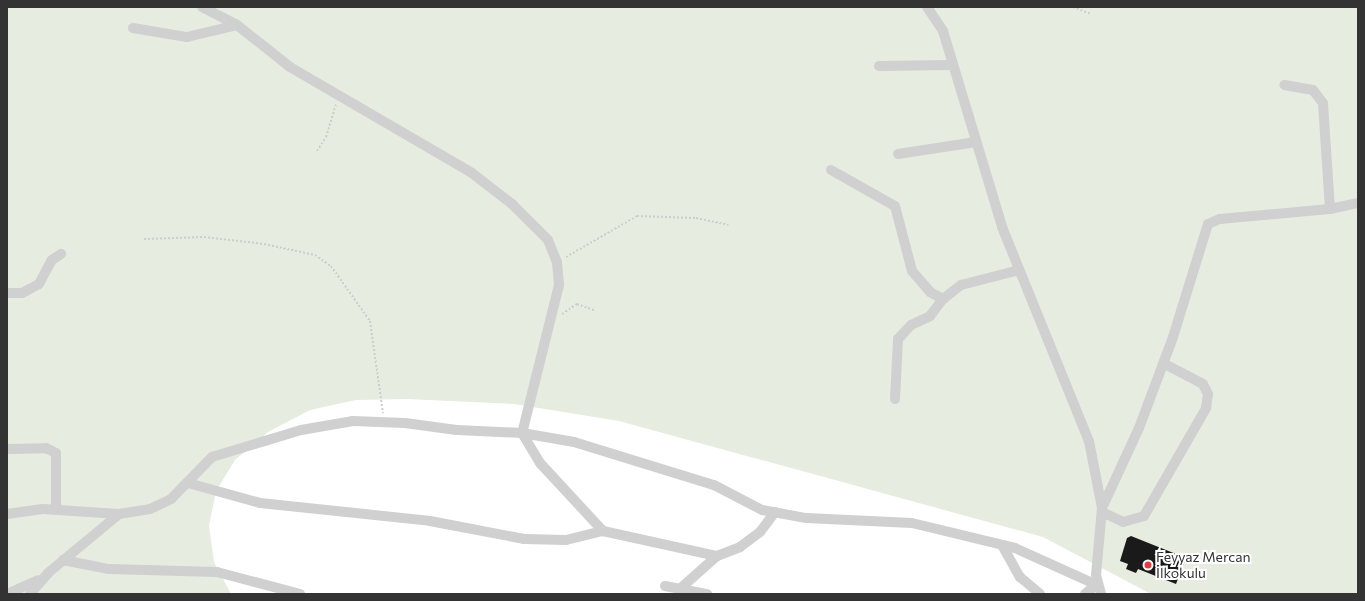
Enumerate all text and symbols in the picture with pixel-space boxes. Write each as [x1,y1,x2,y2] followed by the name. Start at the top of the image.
[1156,549,1251,582] place label: Feyyaz Mercan İlkokulu
[1143,560,1153,570] marker: Feyyaz Mercan İlkokulu

